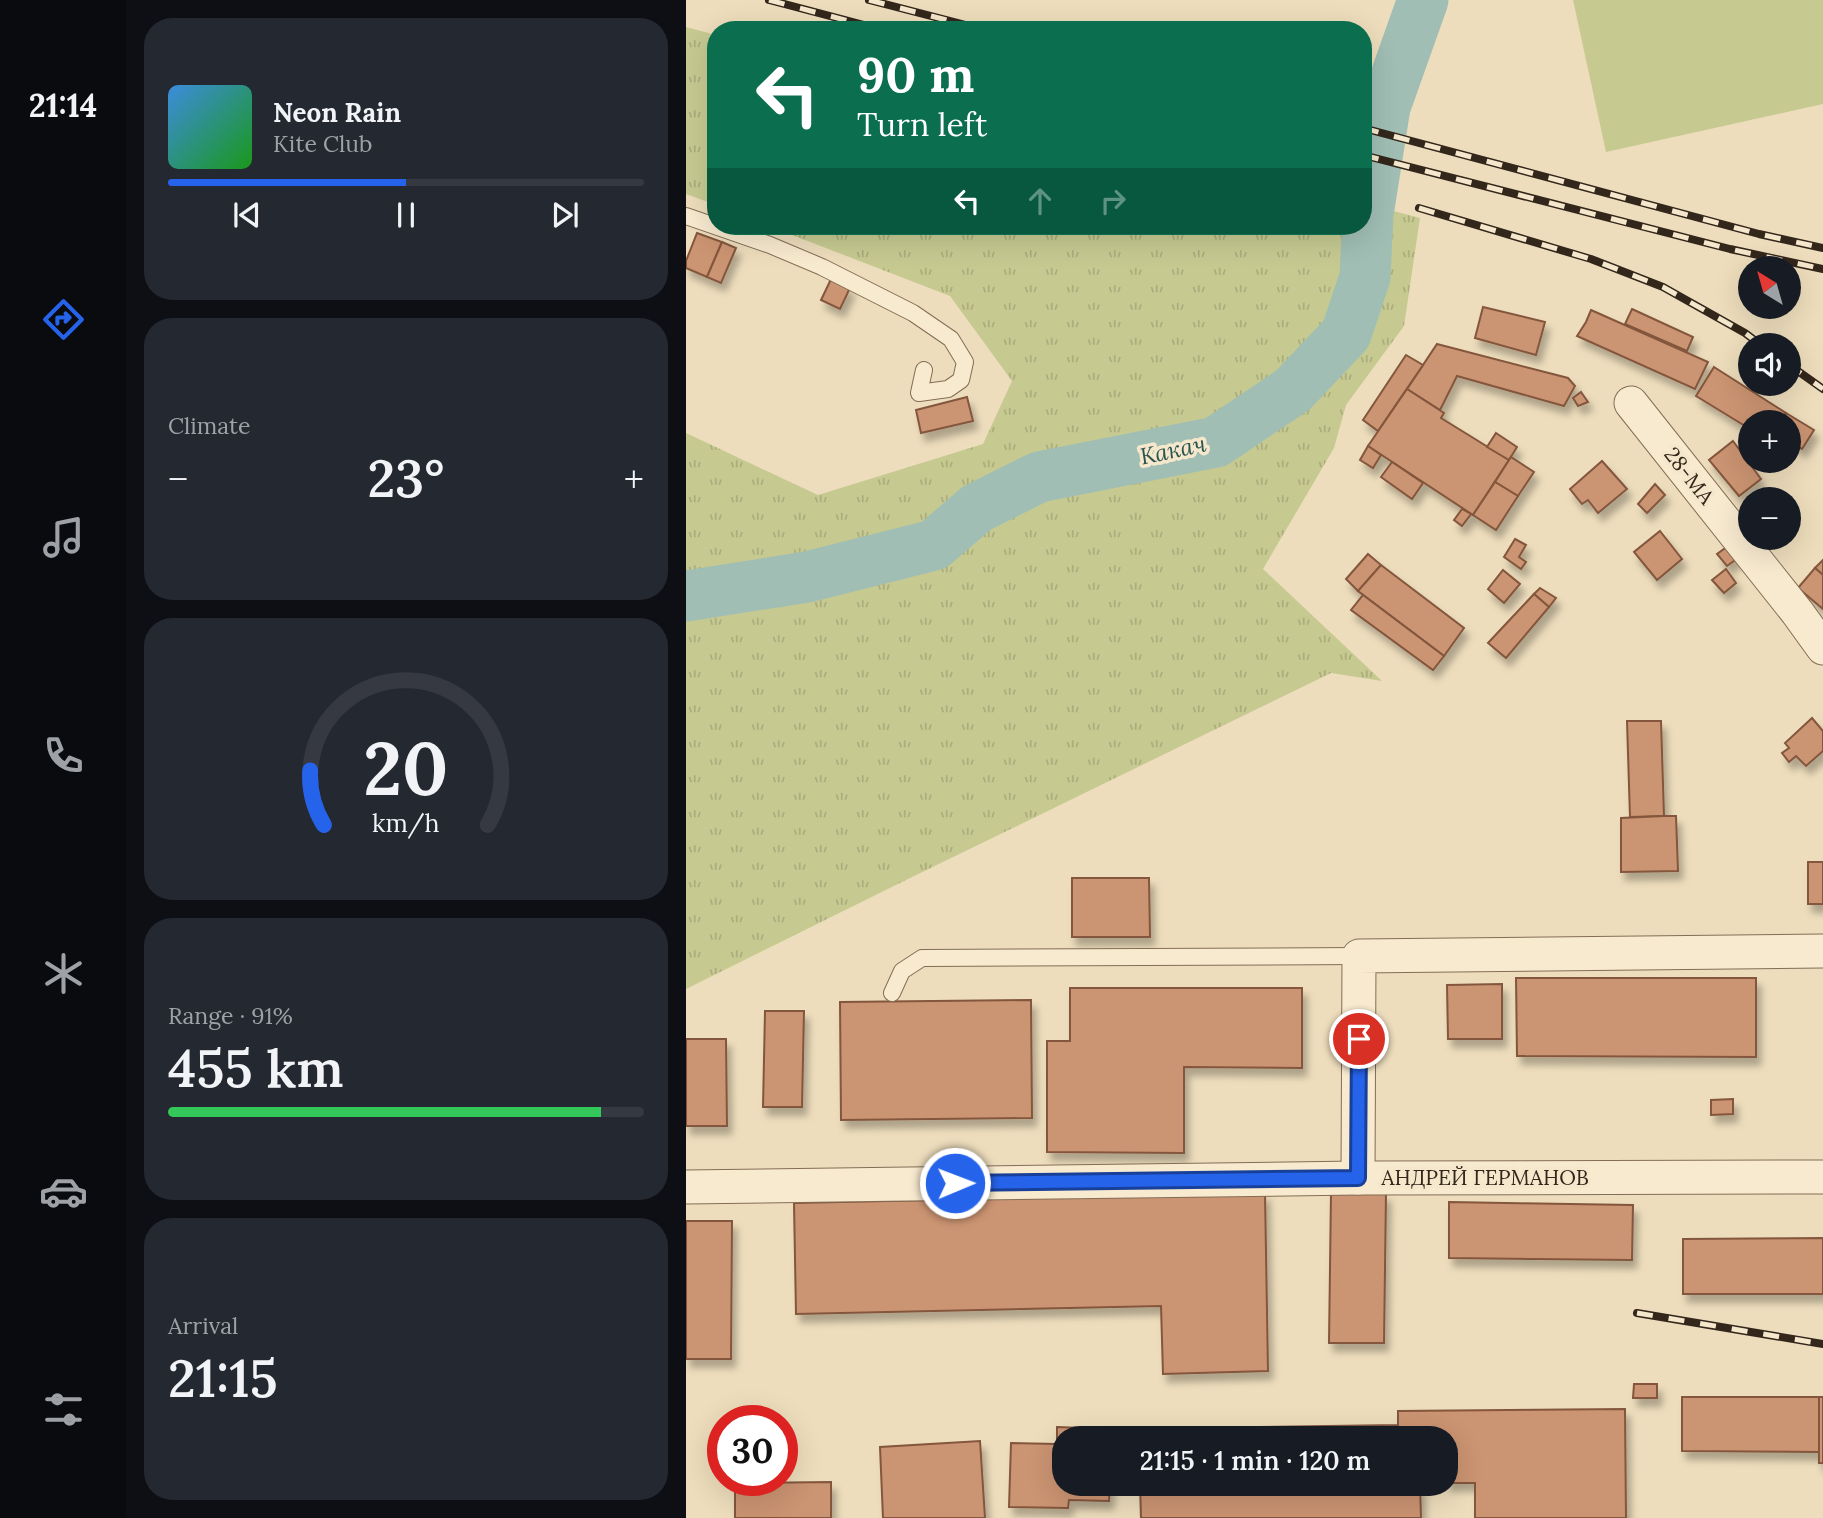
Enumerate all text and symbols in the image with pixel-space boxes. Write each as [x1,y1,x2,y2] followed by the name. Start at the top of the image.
[857,43,974,105] text: 90 m
[742,49,833,140] icon: left
[29,85,97,126] text: 21:14
[273,96,401,129] text: Neon Rain
[857,104,987,145] text: Turn left
[273,129,372,158] text: Kite Club
[948,182,986,220] icon: left
[1021,182,1059,220] icon: ahead
[1094,182,1132,220] icon: right
[228,196,266,234] icon: previous
[387,196,425,234] icon: pause
[546,196,584,234] icon: next
[1738,256,1801,318] north arrow
[1738,256,1801,550] map controls
[39,295,88,344] icon: directions
[1738,333,1801,396] button: sound
[1738,410,1801,473] button: +
[168,411,250,440] text: Climate
[1137,428,1209,471] water label: Какач
[1659,441,1721,511] street label: 28-МА
[368,445,444,511] text: 23°
[168,455,188,503] text: −
[624,455,644,503] text: +
[1738,487,1801,550] button: −
[39,513,88,562] icon: music
[363,722,449,815] text: 20
[39,731,88,780] icon: phone
[372,807,440,839] text: km/h
[39,949,88,998] icon: climate
[168,1001,293,1030] text: Range · 91%
[1329,1009,1389,1069] pin
[1340,1020,1378,1058] icon: arrive
[168,1035,344,1101] text: 455 km
[918,1146,992,1220] position arrow
[1380,1164,1589,1191] street label: АНДРЕЙ ГЕРМАНОВ
[39,1167,88,1216] icon: car
[168,1311,238,1340] text: Arrival
[168,1345,278,1411] text: 21:15
[39,1385,88,1434] icon: filters
[707,1405,798,1496] speed limit sign: 30
[1140,1444,1370,1477] text: 21:15 · 1 min · 120 m

